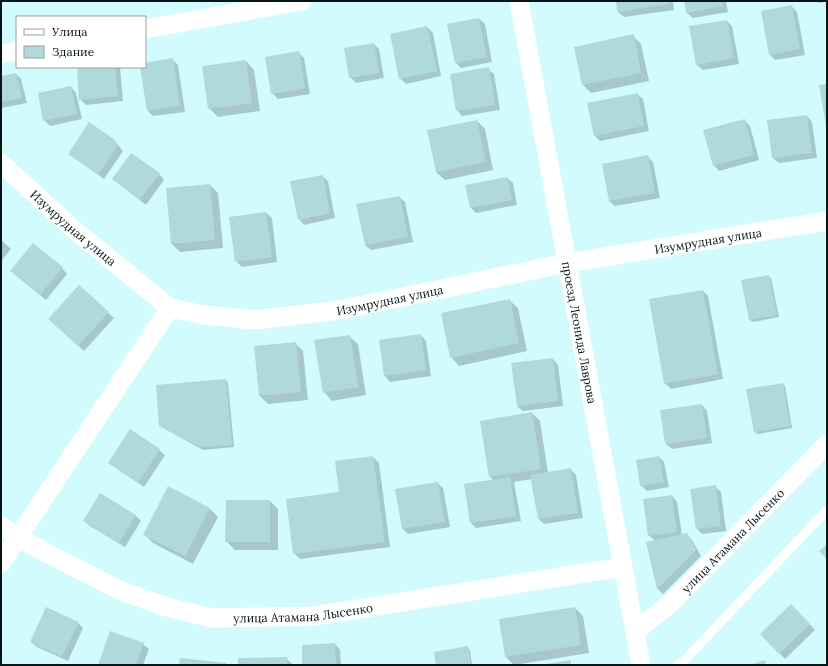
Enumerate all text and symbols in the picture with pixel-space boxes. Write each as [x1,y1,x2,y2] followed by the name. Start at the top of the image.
[16,16,146,68] legend
[51,24,88,39] text: Улица
[52,44,95,59] text: Здание
[27,186,119,269] street label: Изумрудная улица
[653,224,763,256] street label: Изумрудная улица
[559,260,600,405] street label: проезд Леонида Лаврова
[335,281,444,318] street label: Изумрудная улица
[678,485,787,596] street label: улица Атамана Лысенко
[233,599,374,625] street label: улица Атамана Лысенко

